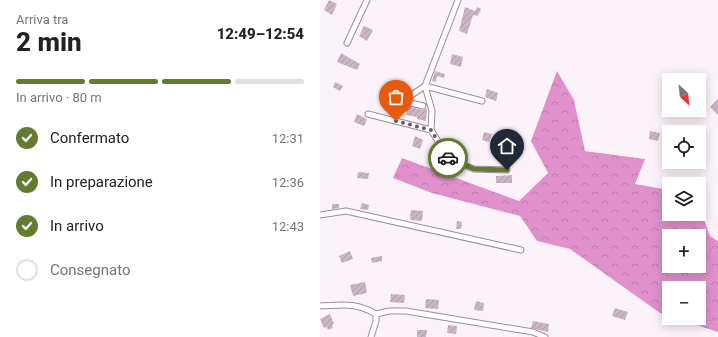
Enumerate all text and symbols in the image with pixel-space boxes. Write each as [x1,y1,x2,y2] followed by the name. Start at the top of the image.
[16,12,68,27] text: Arriva tra
[217,25,304,43] text: 12:49–12:54
[16,27,82,57] text: 2 min
[662,73,706,117] north arrow
[662,73,706,325] map controls
[379,80,413,121] pin
[385,86,407,108] icon: bag
[16,90,102,105] text: In arrivo · 80 m
[662,125,706,169] button: locate
[16,127,38,149] icon: check
[50,129,129,147] text: Confermato
[490,129,524,170] pin
[272,131,304,146] text: 12:31
[496,135,518,157] icon: home
[428,138,468,178] courier
[437,147,459,169] icon: car
[16,171,38,193] icon: check
[50,173,153,191] text: In preparazione
[272,175,304,190] text: 12:36
[662,177,706,221] button: layers
[16,215,38,237] icon: check
[50,217,104,235] text: In arrivo
[272,219,304,234] text: 12:43
[662,229,706,273] button: +
[50,261,130,279] text: Consegnato
[662,281,706,325] button: −

